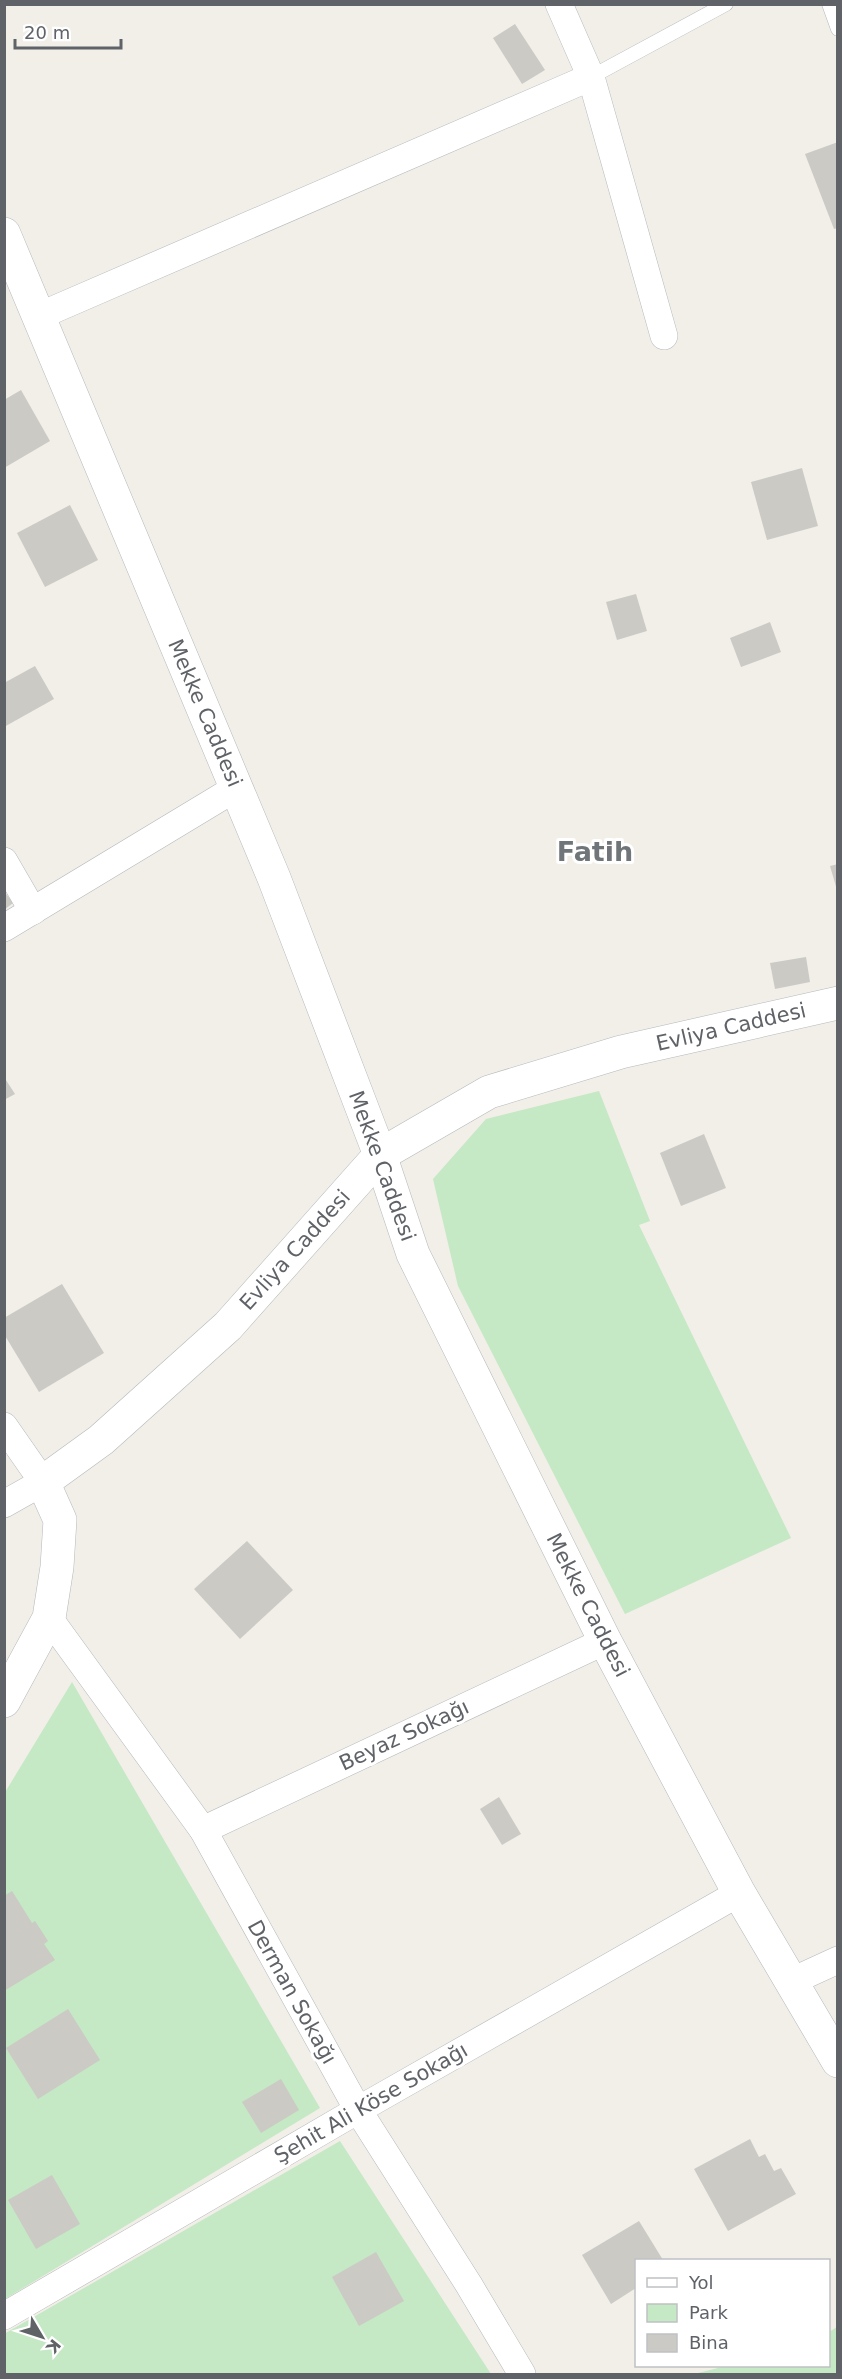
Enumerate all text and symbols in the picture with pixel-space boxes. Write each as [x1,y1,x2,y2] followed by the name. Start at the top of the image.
[15,12,122,50] scale bar
[24,22,70,43] text: 20 m
[163,636,247,790] street label: Mekke Caddesi
[557,836,633,867] district label: Fatih
[654,998,808,1056] street label: Evliya Caddesi
[344,1088,420,1244] street label: Mekke Caddesi
[235,1185,355,1315] street label: Evliya Caddesi
[541,1529,635,1681] street label: Mekke Caddesi
[335,1694,473,1776] street label: Beyaz Sokağı
[243,1916,341,2068] street label: Derman Sokağı
[270,2038,472,2168] street label: Şehit Ali Köse Sokağı
[635,2259,830,2367] legend
[688,2272,714,2293] text: Yol
[689,2302,728,2323] text: Park
[12,2307,72,2367] north arrow
[689,2332,729,2353] text: Bina
[42,2335,65,2357] text: K

